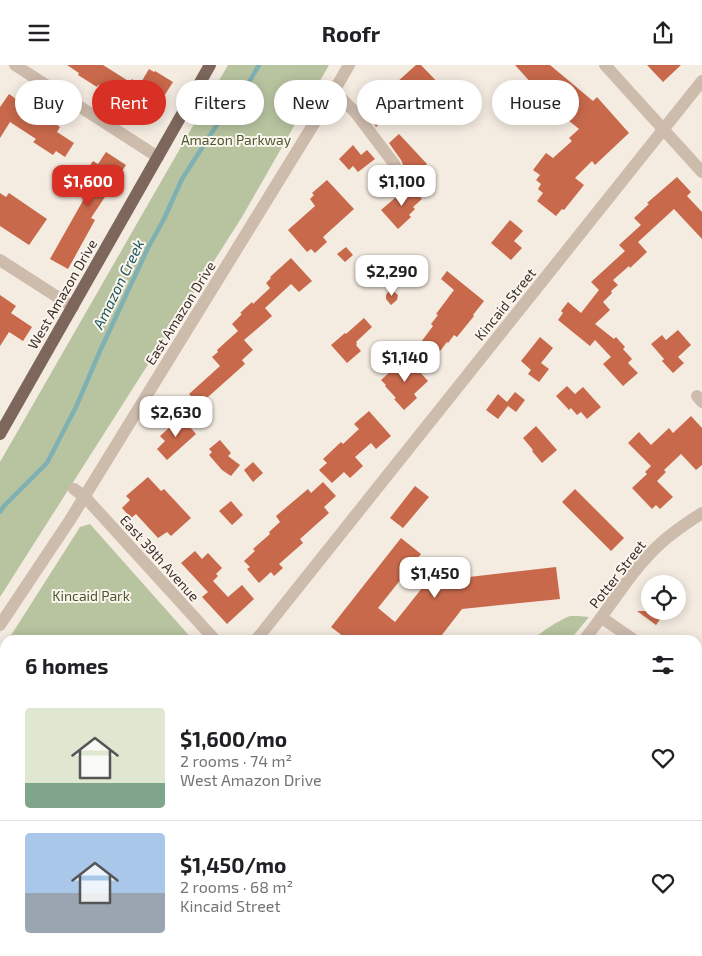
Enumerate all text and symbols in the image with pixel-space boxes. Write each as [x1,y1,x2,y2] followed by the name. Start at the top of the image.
[25,19,53,47] icon: menu
[649,19,677,47] icon: share
[322,20,380,46] text: Roofr
[15,80,82,125] chip: Buy
[92,80,166,125] chip: Rent
[176,80,264,125] chip: Filters
[274,80,347,125] chip: New
[357,80,482,125] chip: Apartment
[492,80,579,125] chip: House
[181,131,292,148] park label: Amazon Parkway
[47,165,129,207] pin: $1,600
[361,165,443,207] pin: $1,100
[63,171,113,190] text: $1,600
[379,171,425,190] text: $1,100
[24,236,100,352] street label: West Amazon Drive
[88,236,147,333] water label: Amazon Creek
[351,255,433,297] pin: $2,290
[141,258,219,368] street label: East Amazon Drive
[366,261,418,280] text: $2,290
[471,264,539,344] street label: Kincaid Street
[364,341,446,383] pin: $1,140
[382,347,428,366] text: $1,140
[135,395,217,438] pin: $2,630
[150,402,202,421] text: $2,630
[117,511,203,605] street label: East 39th Avenue
[585,537,649,611] street label: Potter Street
[394,557,476,599] pin: $1,450
[410,563,460,582] text: $1,450
[641,575,686,620] map controls
[641,575,686,620] button: locate
[52,587,130,604] park label: Kincaid Park
[649,651,677,679] icon: filters
[25,653,108,678] text: 6 homes
[180,726,287,751] text: $1,600/mo
[65,728,125,788] icon: home
[649,744,677,772] icon: heart
[180,751,292,770] text: 2 rooms · 74 m²
[180,770,322,789] text: West Amazon Drive
[180,852,286,877] text: $1,450/mo
[65,853,125,913] icon: home
[649,869,677,897] icon: heart
[180,877,293,896] text: 2 rooms · 68 m²
[180,896,281,915] text: Kincaid Street

